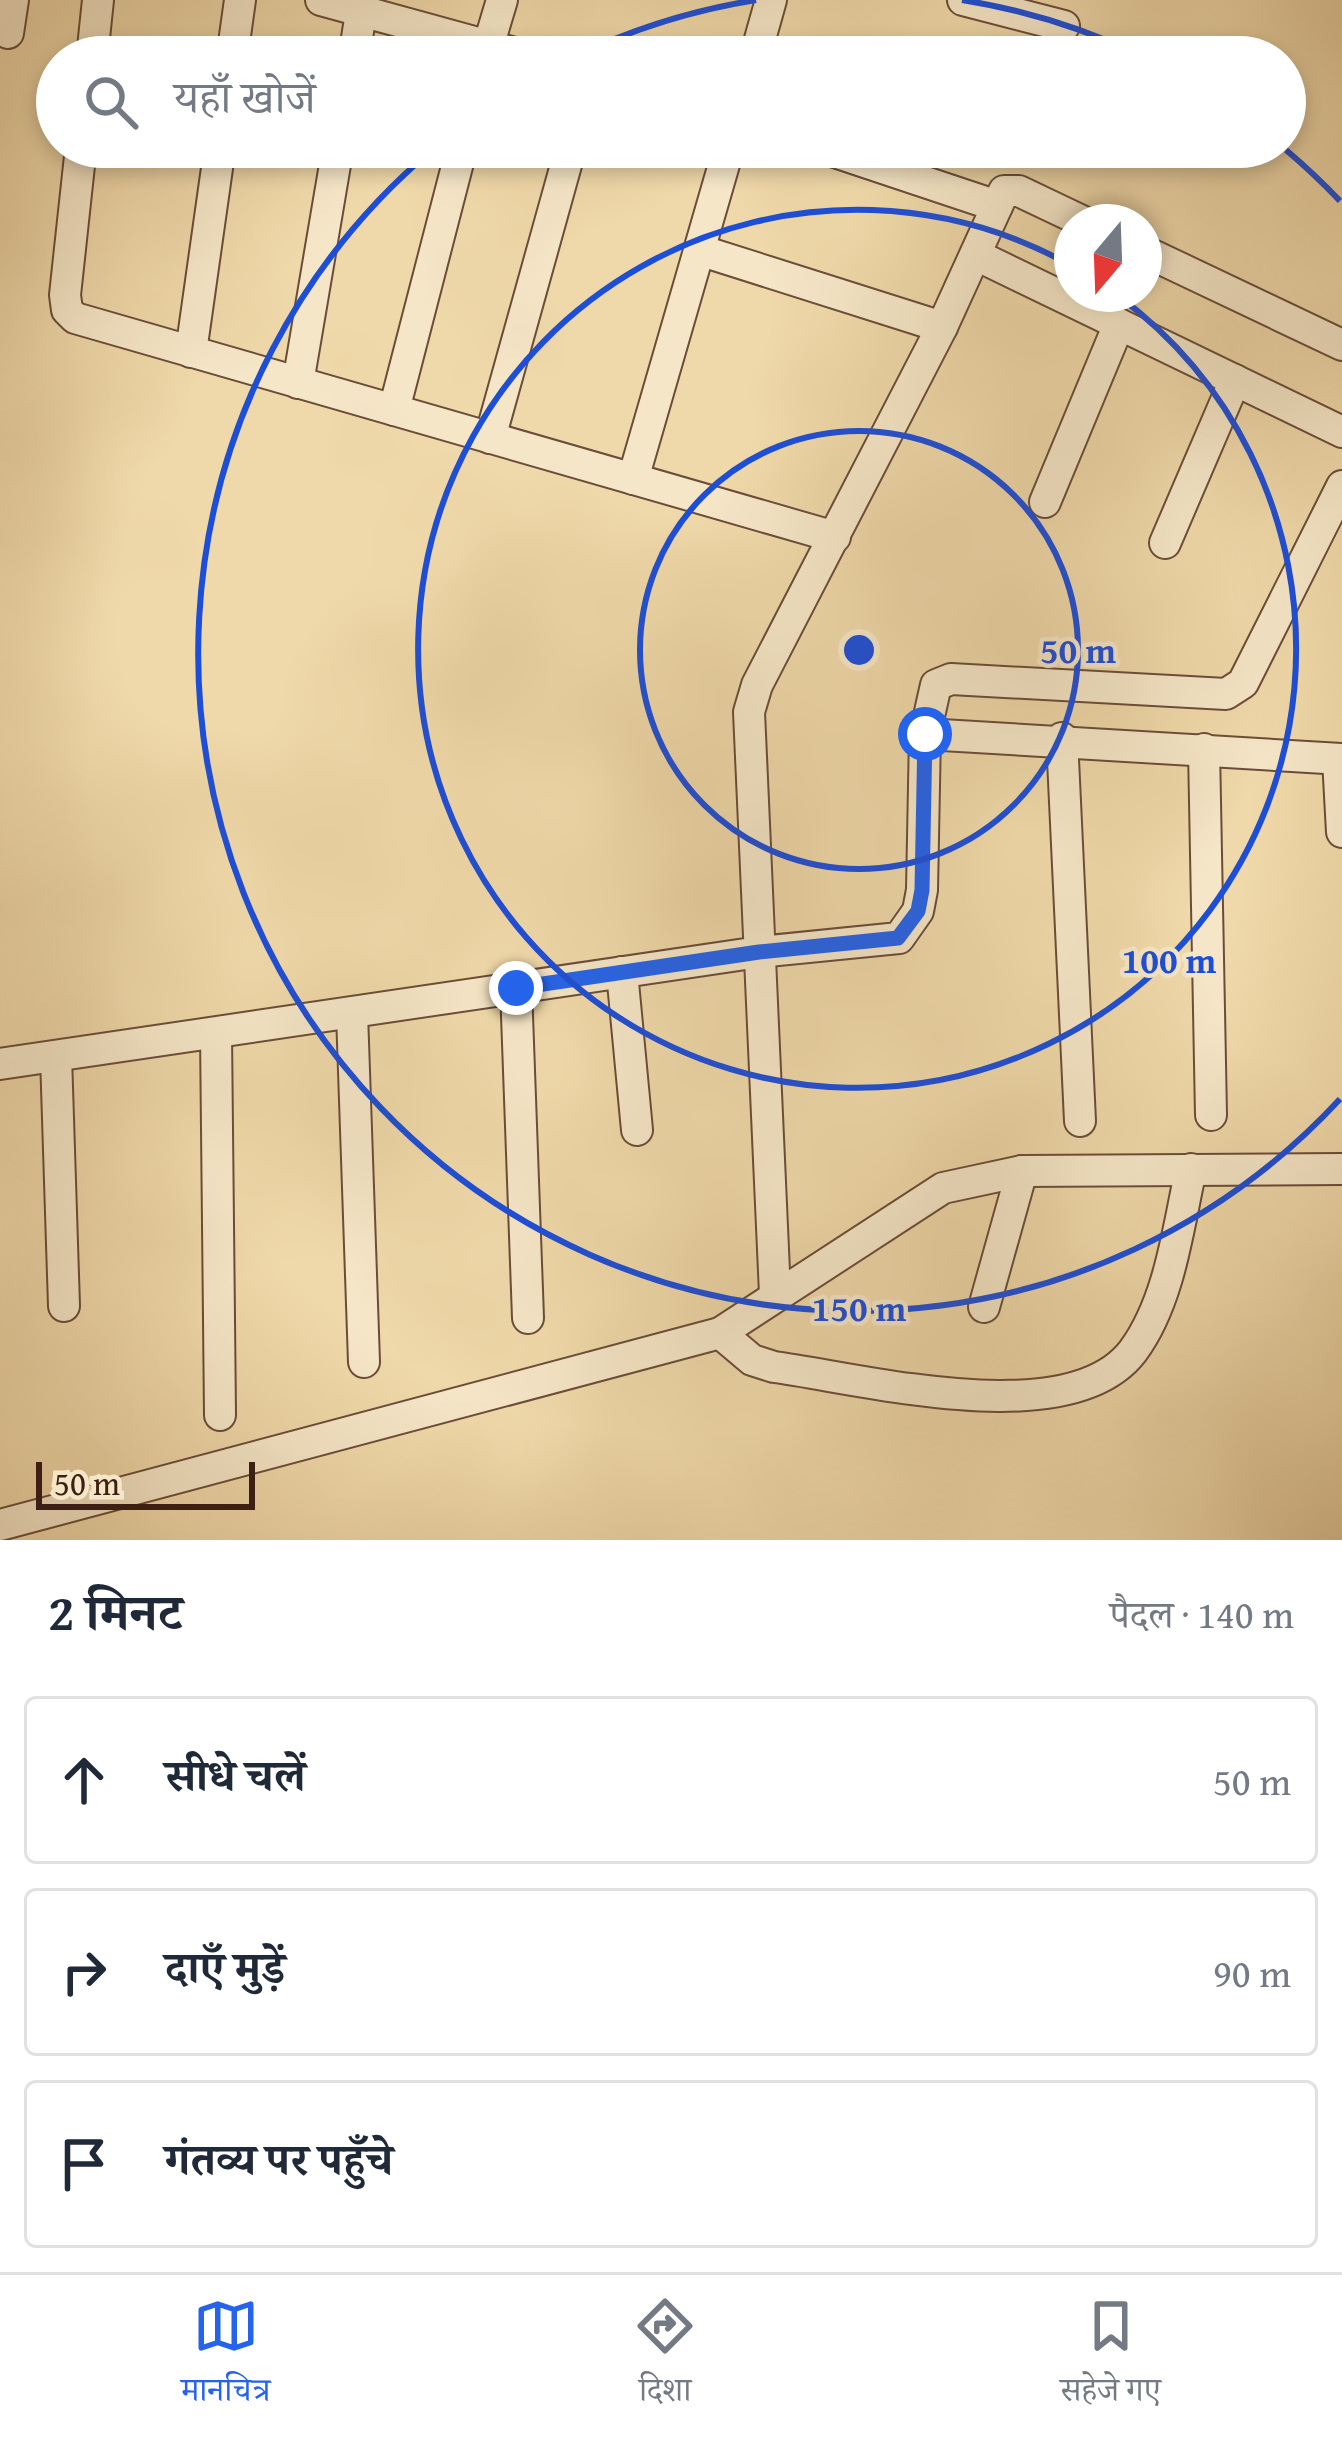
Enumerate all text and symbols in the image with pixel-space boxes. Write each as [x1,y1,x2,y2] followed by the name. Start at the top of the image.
[36,36,1306,168] search box
[174,64,316,129] text: यहाँ खोजें
[78,69,144,135] icon: search
[1054,204,1162,312] north arrow
[1040,623,1116,676] text: 50 m
[838,629,880,671] centre of rings
[898,707,952,761] route start
[1122,933,1217,986] text: 100 m
[489,961,543,1015] route end
[812,1281,907,1334] text: 150 m
[36,1456,255,1509] scale bar
[54,1459,120,1507] text: 50 m
[48,1574,182,1649] text: 2 मिनट
[1110,1585,1294,1642] text: पैदल · 140 m
[165,1742,305,1807] text: सीधे चलें
[51,1747,117,1813] icon: ahead
[1213,1752,1291,1809] text: 50 m
[165,1934,285,1999] text: दाएँ मुड़ें
[51,1939,117,2005] icon: right
[1213,1944,1291,2001] text: 90 m
[165,2126,393,2191] text: गंतव्य पर पहुँचे
[51,2131,117,2197] icon: arrive
[181,2293,270,2422] tab: मानचित्र
[632,2293,698,2422] tab: दिशा
[1060,2293,1161,2422] tab: सहेजे गए

